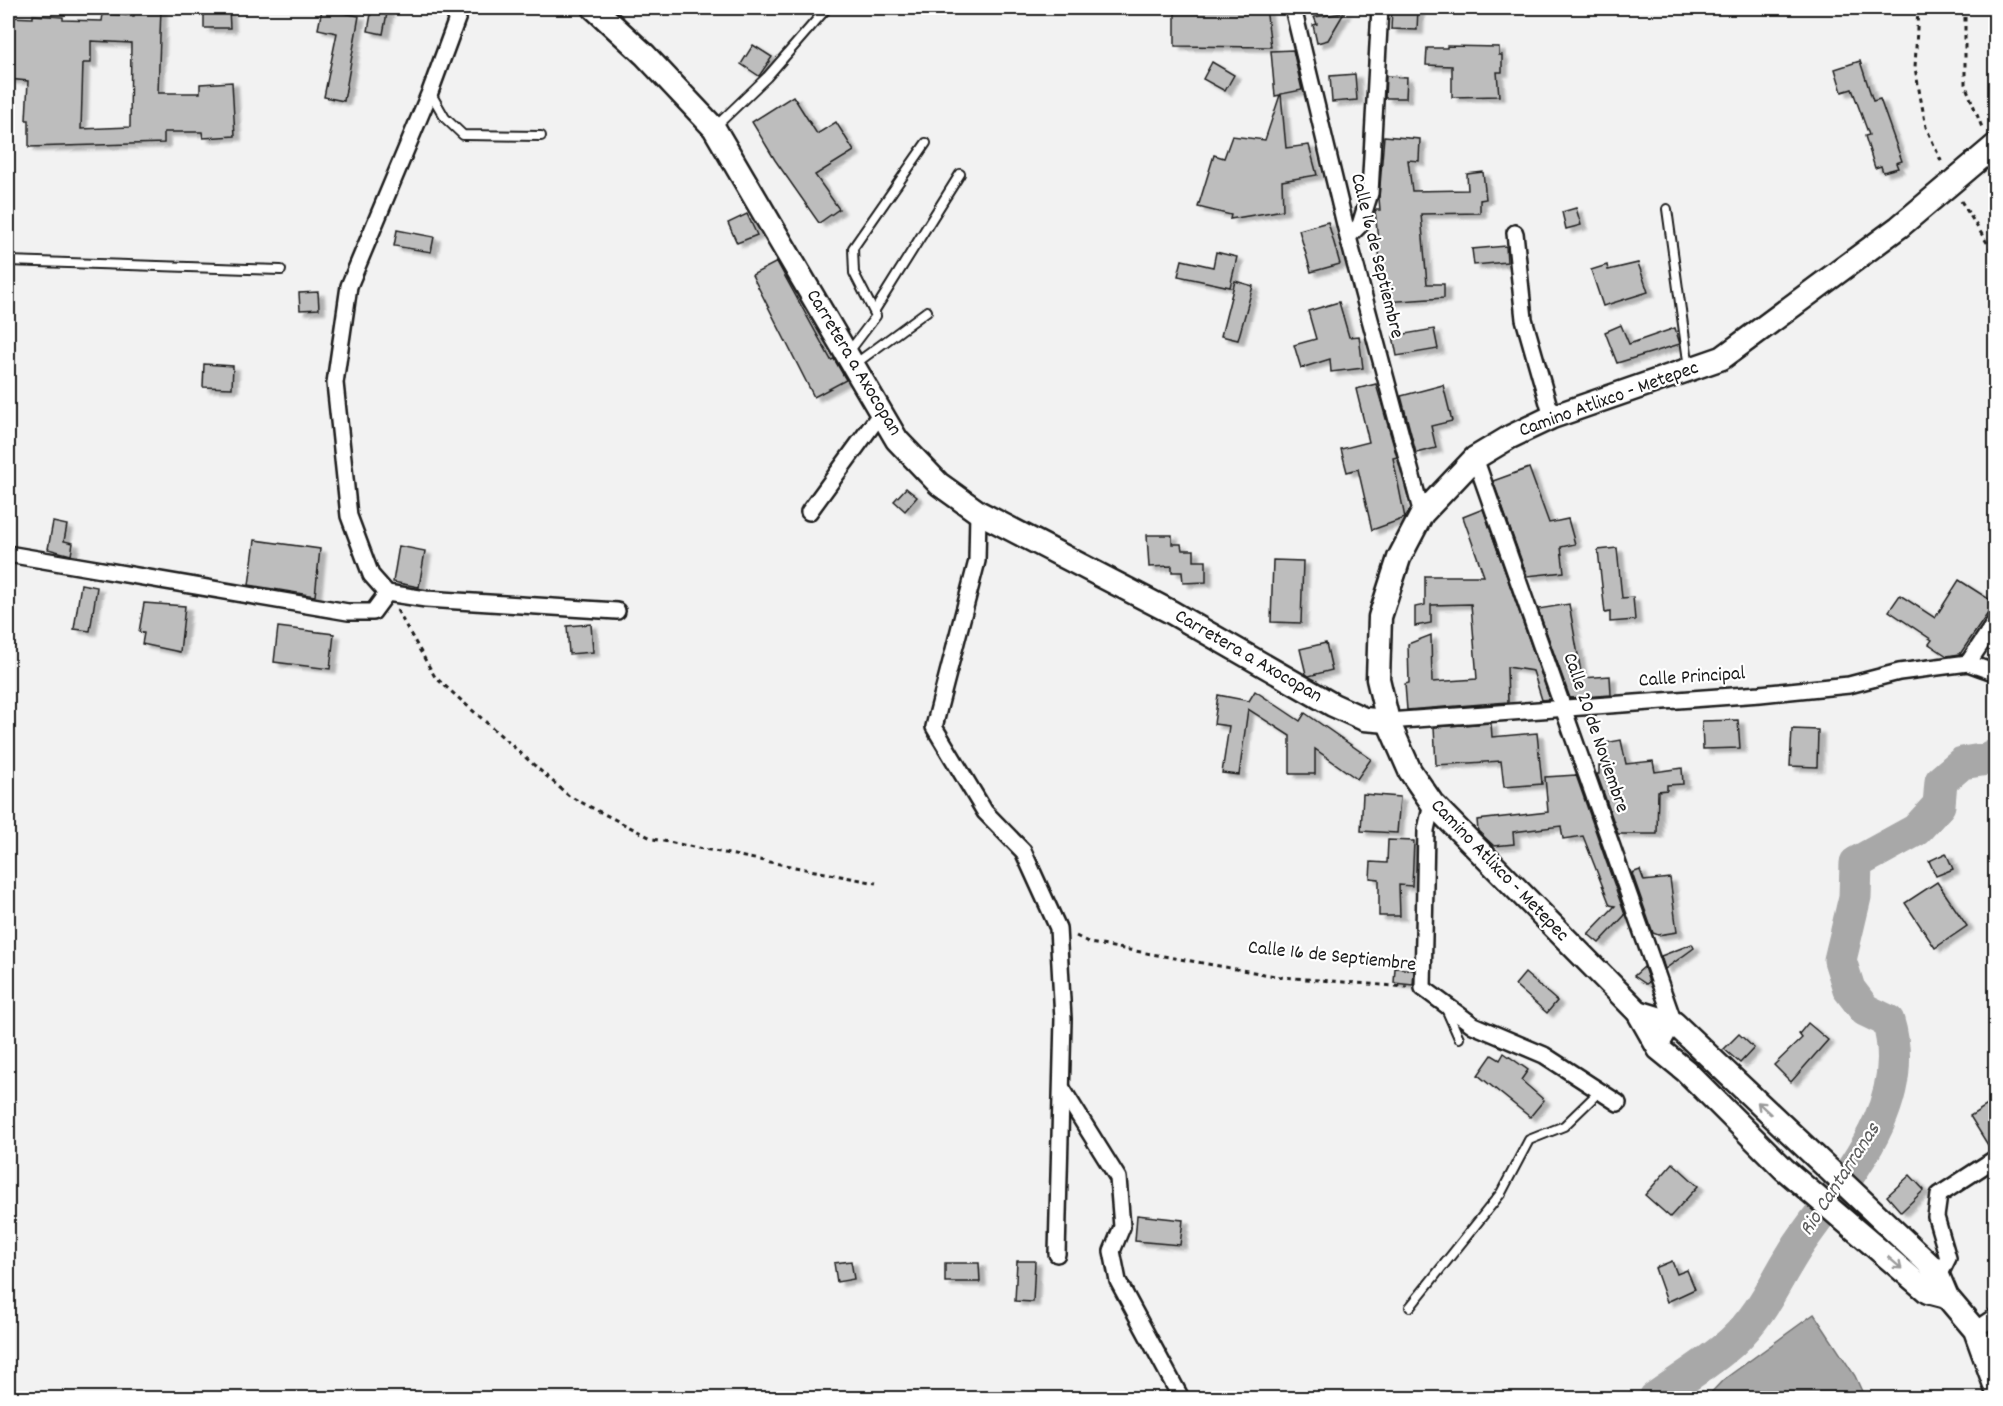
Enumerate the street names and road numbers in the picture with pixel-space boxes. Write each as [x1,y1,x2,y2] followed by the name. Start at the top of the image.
[1342,171,1410,342] street label: Calle 16 de Septiembre
[798,284,908,442] street label: Carretera a Axocopan
[1515,354,1703,446] street label: Camino Atlixco - Metepec
[1169,603,1327,711] street label: Carretera a Axocopan
[1555,649,1636,817] street label: Calle 20 de Noviembre
[1638,660,1746,696] street label: Calle Principal
[1423,793,1575,949] street label: Camino Atlixco - Metepec
[1247,934,1418,980] street label: Calle 16 de Septiembre

